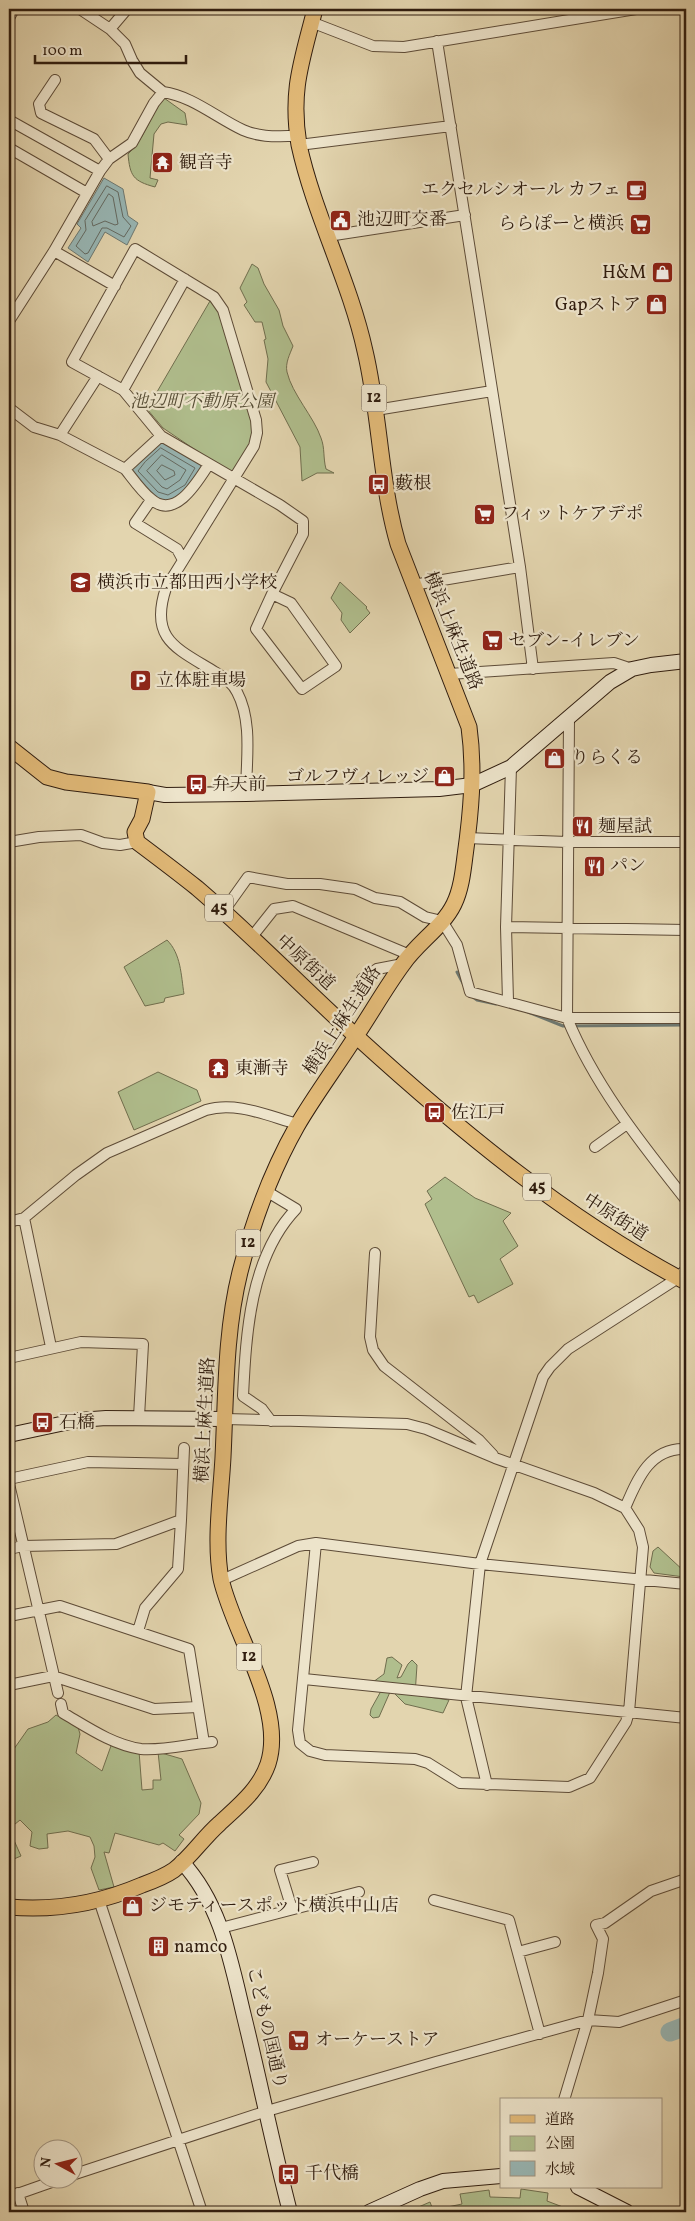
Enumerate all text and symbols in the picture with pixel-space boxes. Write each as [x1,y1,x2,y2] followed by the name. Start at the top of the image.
[35,32,186,64] scale bar
[42,41,82,62] text: 100 m
[151,151,175,175] temple icon: 観音寺
[179,151,233,176] place label: 観音寺
[421,178,621,203] place label: エクセルシオール カフェ
[625,178,649,202] cafe icon: エクセルシオール カフェ
[329,208,353,232] public building icon: 池辺町交番
[357,208,447,233] place label: 池辺町交番
[498,212,624,237] place label: ららぽーと横浜
[628,212,652,236] supermarket icon: ららぽーと横浜
[602,261,646,286] place label: H&M
[650,261,674,285] shop icon: H&M
[555,293,641,318] place label: Gapストア
[645,293,669,317] shop icon: Gapストア
[362,384,386,412] road number: 12
[130,390,277,415] park label: 池辺町不動原公園
[367,472,391,496] bus stop icon: 藪根
[395,472,431,497] place label: 藪根
[473,502,497,526] supermarket icon: フィットケアデポ
[501,502,643,527] place label: フィットケアデポ
[417,568,487,694] street label: 横浜上麻生道路
[69,571,93,595] school or university icon: 横浜市立都田西小学校
[97,571,277,596] place label: 横浜市立都田西小学校
[480,629,504,653] supermarket icon: セブン-イレブン
[508,629,640,654] place label: セブン-イレブン
[128,669,152,693] parking icon: 立体駐車場
[156,669,246,694] place label: 立体駐車場
[543,746,567,770] shop icon: りらくる
[571,746,643,771] place label: りらくる
[286,765,429,790] place label: ゴルフヴィレッジ
[433,765,457,789] shop icon: ゴルフヴィレッジ
[184,773,208,797] bus stop icon: 弁天前
[212,773,266,798] place label: 弁天前
[570,815,594,839] restaurant icon: 麺屋試
[598,815,652,840] place label: 麺屋試
[582,854,606,878] restaurant icon: パン
[610,854,646,879] place label: パン
[205,894,233,921] road number: 45
[270,929,340,997] street label: 中原街道
[298,961,388,1081] street label: 横浜上麻生道路
[207,1057,231,1081] temple icon: 東漸寺
[235,1057,289,1082] place label: 東漸寺
[423,1101,447,1125] bus stop icon: 佐江戸
[451,1101,505,1126] place label: 佐江戸
[523,1174,551,1200] road number: 45
[578,1188,652,1248] street label: 中原街道
[236,1230,260,1256] road number: 12
[190,1356,222,1484] street label: 横浜上麻生道路
[31,1411,55,1435] bus stop icon: 石橋
[59,1411,95,1436] place label: 石橋
[236,1644,262,1670] road number: 12
[121,1894,145,1918] shop icon: ジモティースポット横浜中山店
[149,1894,399,1919] place label: ジモティースポット横浜中山店
[146,1935,170,1959] building icon: namco
[174,1935,227,1960] place label: namco
[240,1964,292,2092] street label: こどもの国通り
[287,2028,311,2052] supermarket icon: オーケーストア
[315,2028,440,2053] place label: オーケーストア
[500,2098,662,2188] legend
[545,2110,575,2131] text: 道路
[545,2134,575,2155] text: 公園
[32,2138,82,2188] north arrow
[37,2156,57,2169] text: N
[545,2160,575,2181] text: 水域
[277,2162,301,2186] bus stop icon: 千代橋
[305,2162,359,2187] place label: 千代橋

